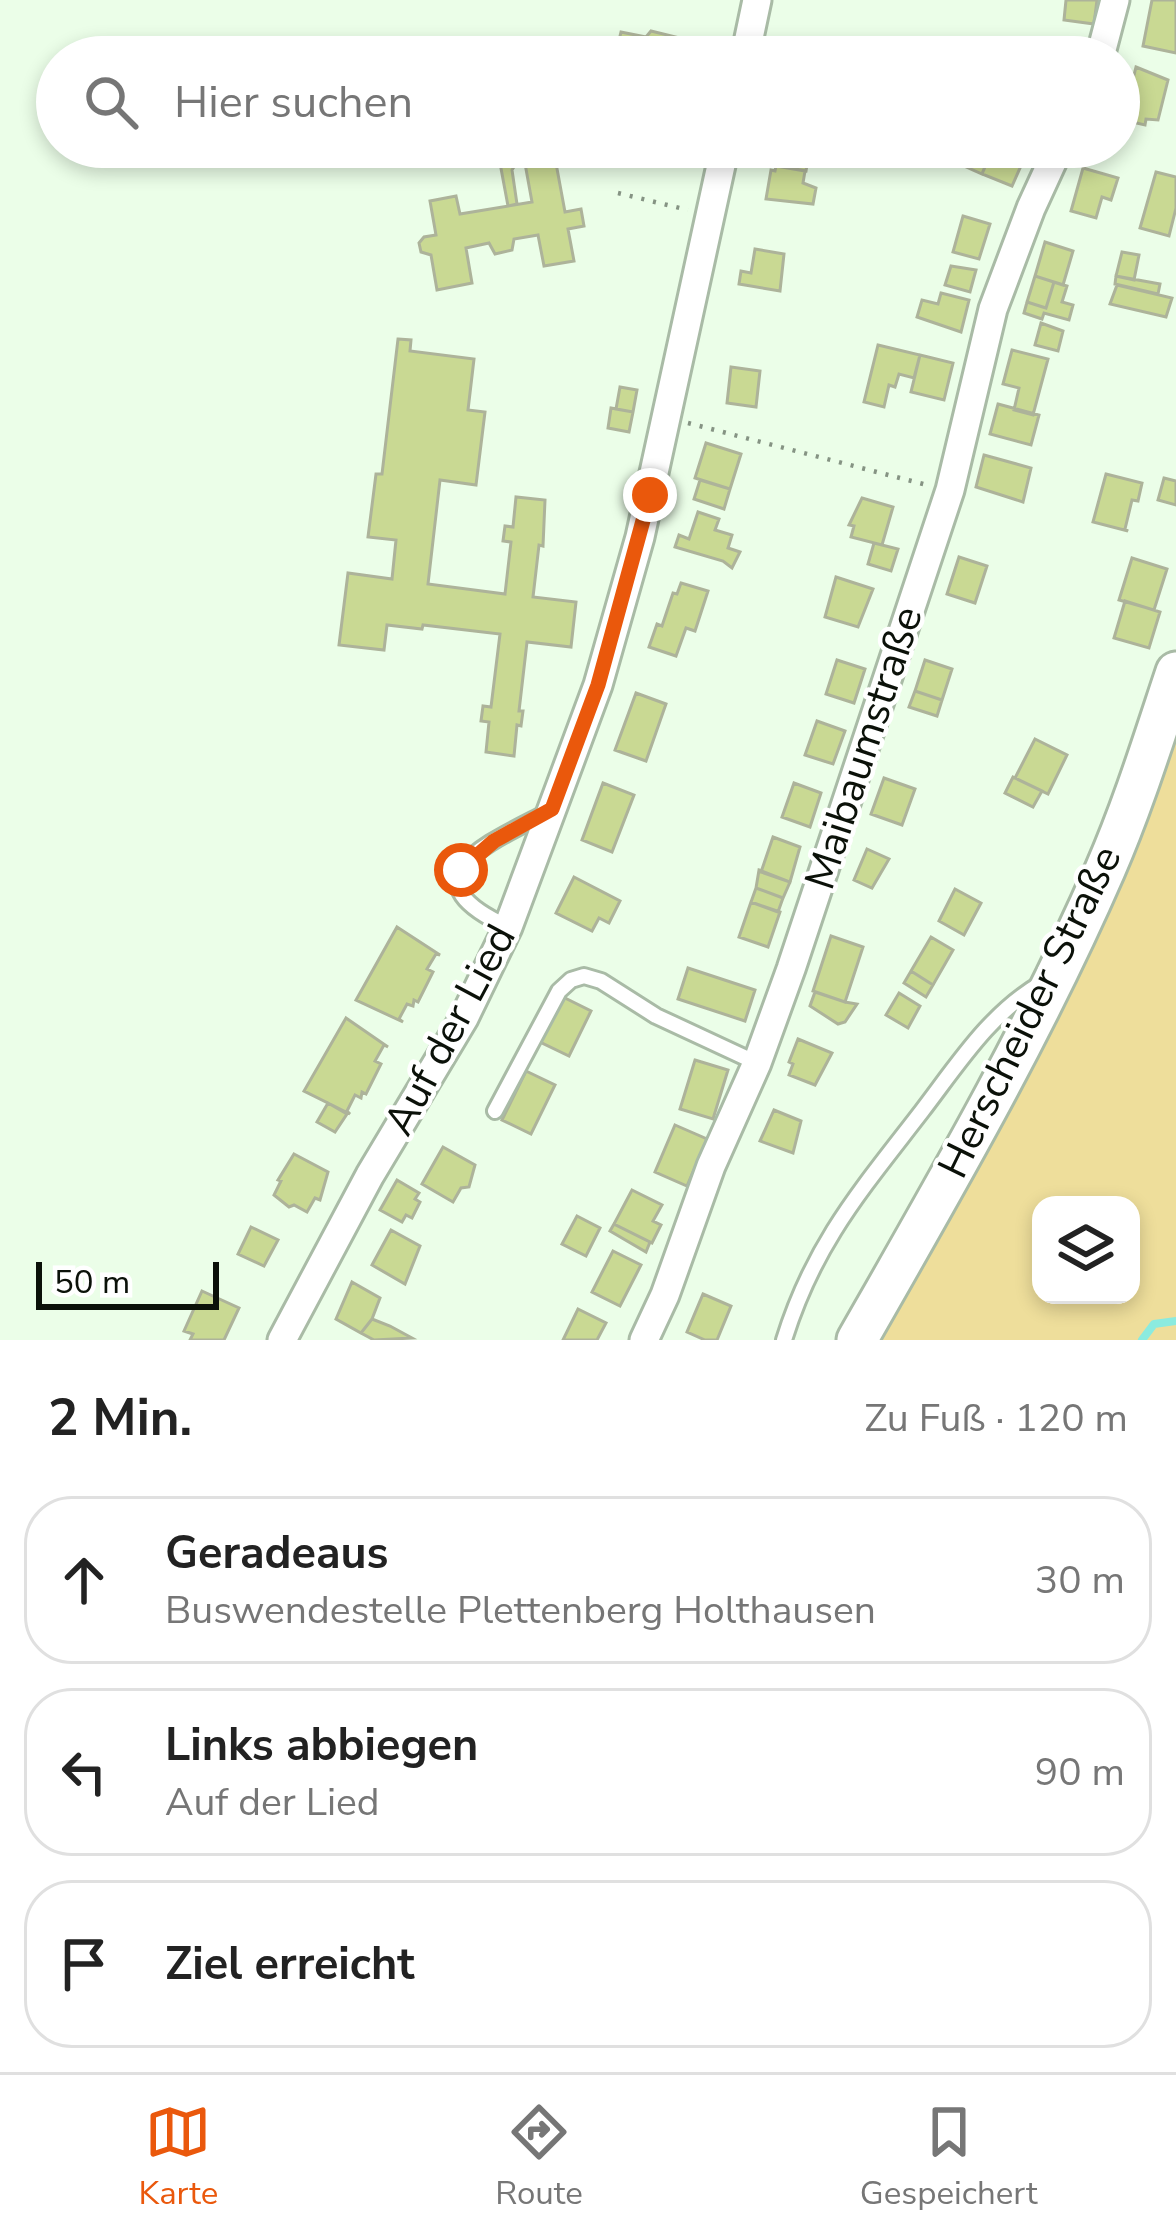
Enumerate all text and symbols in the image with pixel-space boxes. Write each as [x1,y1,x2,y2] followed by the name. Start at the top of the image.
[36,36,1140,168] search box
[78,69,144,135] icon: search
[174,72,413,133] text: Hier suchen
[623,468,677,522] route end
[791,599,937,897] street label: Maibaumstraße
[925,836,1135,1188] street label: Herscheider Straße
[434,843,488,897] route start
[371,915,529,1145] street label: Auf der Lied
[1032,1196,1140,1304] map controls
[1032,1196,1140,1304] button: layers
[36,1256,219,1309] scale bar
[54,1260,130,1305] text: 50 m
[48,1383,192,1453] text: 2 Min.
[864,1392,1128,1445] text: Zu Fuß · 120 m
[165,1523,389,1584] text: Geradeaus
[51,1547,117,1613] icon: ahead
[1035,1554,1125,1607] text: 30 m
[165,1584,876,1637] text: Buswendestelle Plettenberg Holthausen
[165,1715,478,1776] text: Links abbiegen
[51,1739,117,1805] icon: left
[1035,1746,1125,1799] text: 90 m
[165,1776,380,1829] text: Auf der Lied
[51,1931,117,1997] icon: arrive
[165,1934,415,1995] text: Ziel erreicht
[139,2099,218,2216] tab: Karte
[495,2099,583,2216] tab: Route
[860,2099,1037,2216] tab: Gespeichert

